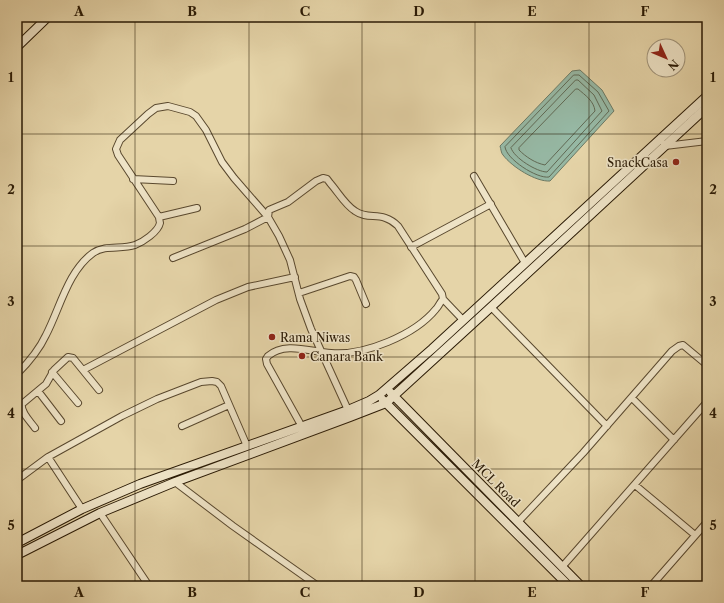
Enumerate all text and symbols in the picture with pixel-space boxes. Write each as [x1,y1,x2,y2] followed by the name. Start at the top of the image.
[73,3,85,19] text: A
[187,3,197,19] text: B
[300,3,310,19] text: C
[413,3,425,19] text: D
[527,3,537,19] text: E
[641,3,650,19] text: F
[646,38,686,78] north arrow
[665,57,682,74] text: N
[8,69,14,85] text: 1
[710,69,716,85] text: 1
[607,155,669,170] place label: SnackCasa
[671,157,681,167] marker: SnackCasa
[7,181,15,197] text: 2
[709,181,717,197] text: 2
[7,293,15,309] text: 3
[709,293,717,309] text: 3
[280,330,350,345] place label: Rama Niwas
[267,332,277,342] marker: Rama Niwas
[310,349,384,364] place label: Canara Bank
[297,351,307,361] marker: Canara Bank
[7,405,15,421] text: 4
[709,405,717,421] text: 4
[469,456,524,511] street label: MCL Road
[7,517,15,533] text: 5
[709,517,717,533] text: 5
[73,584,85,600] text: A
[187,584,197,600] text: B
[300,584,310,600] text: C
[413,584,425,600] text: D
[527,584,537,600] text: E
[641,584,650,600] text: F

